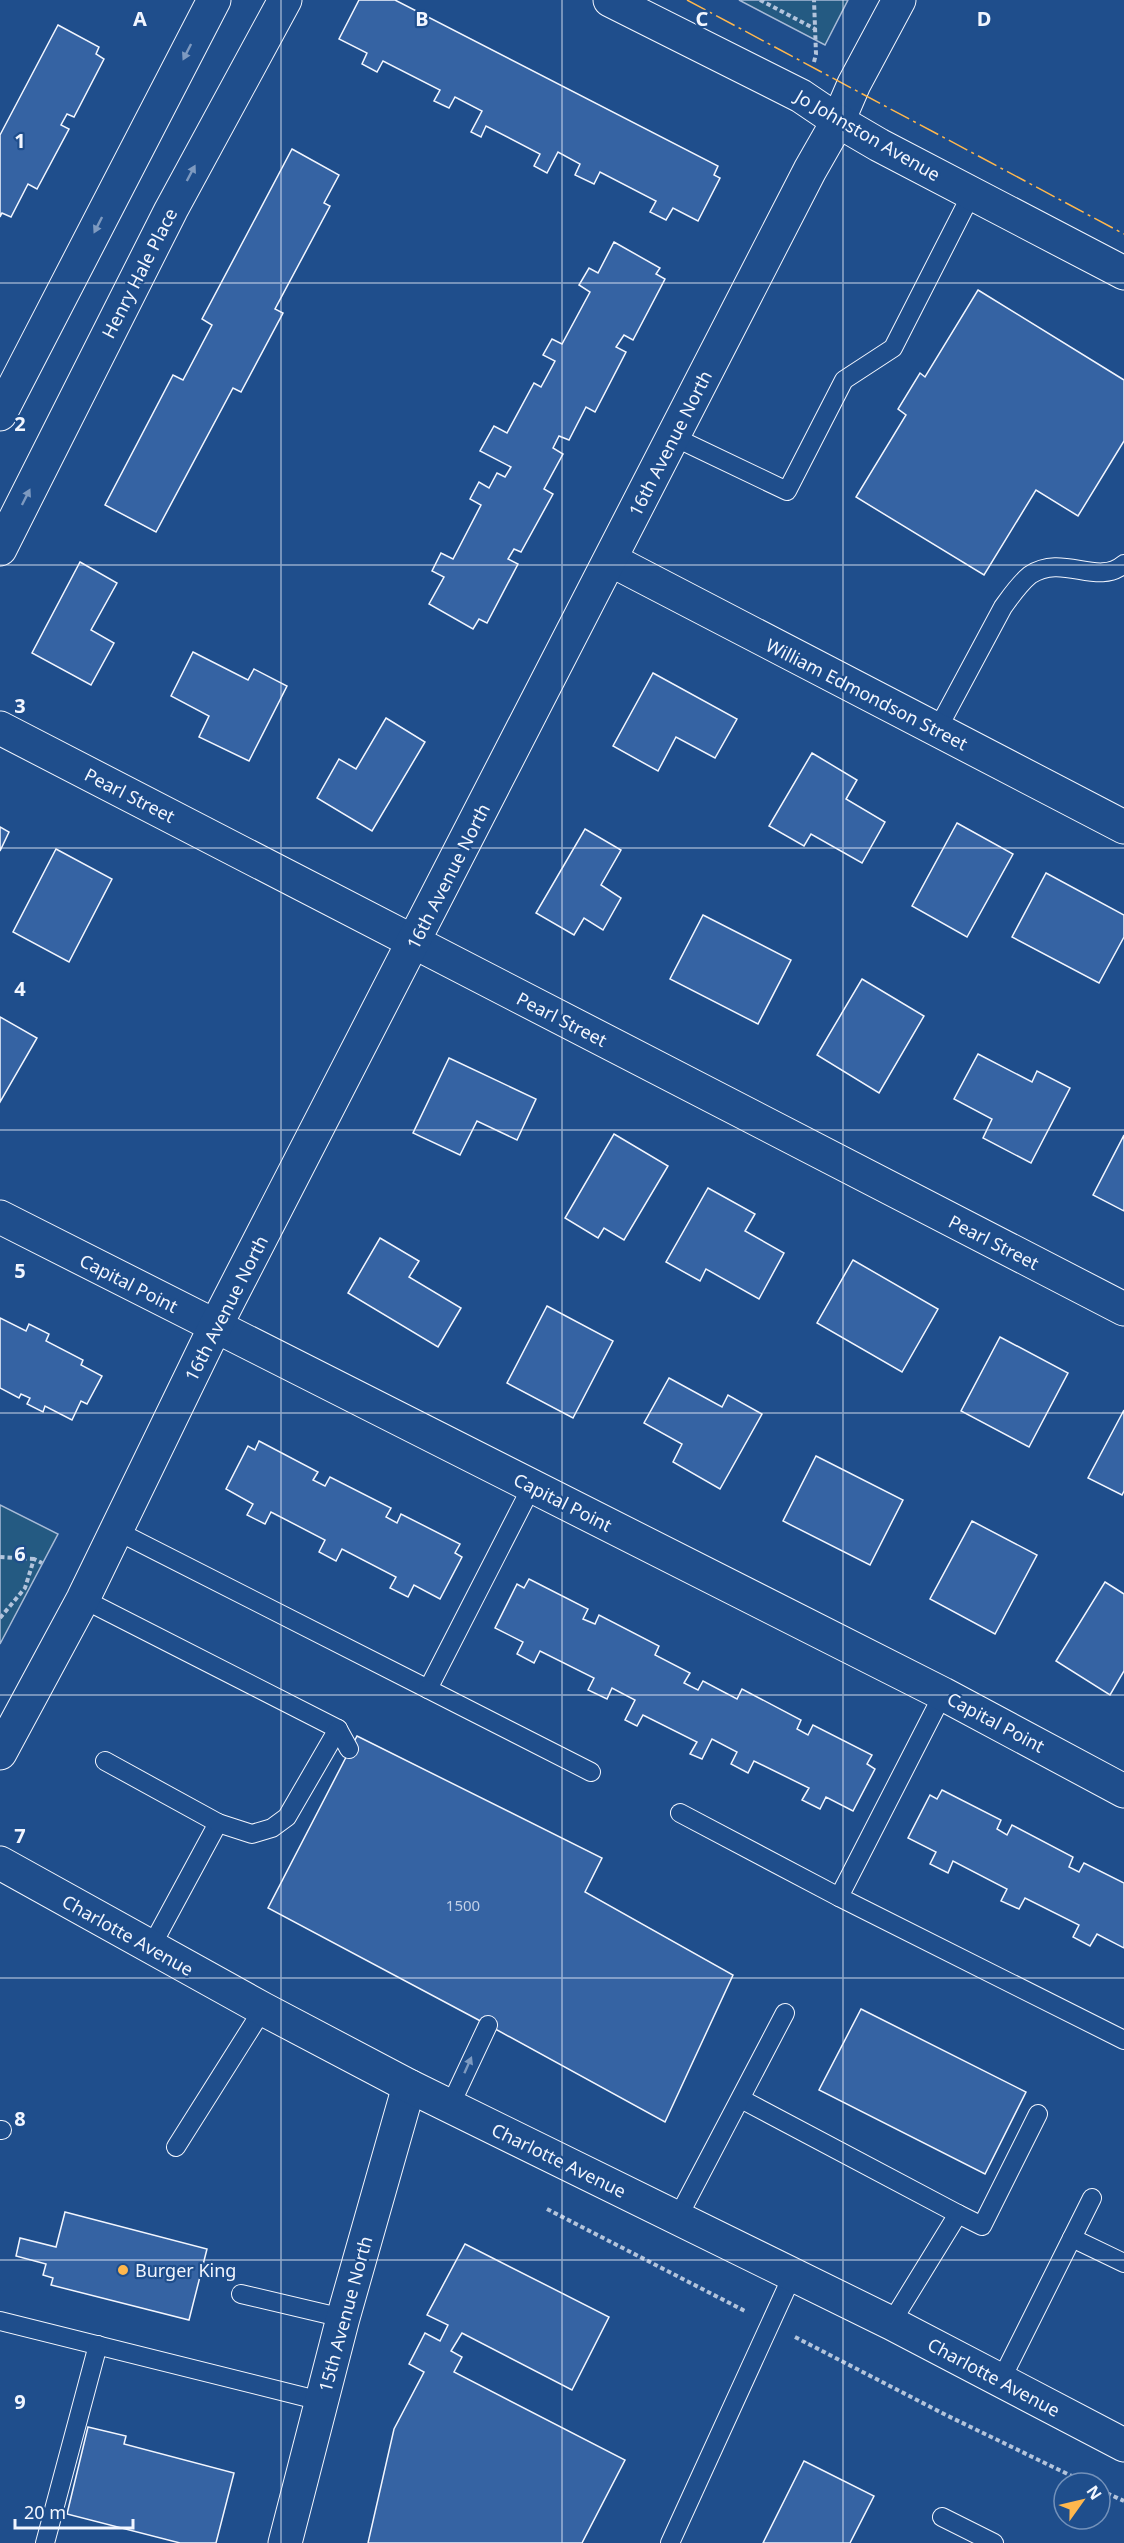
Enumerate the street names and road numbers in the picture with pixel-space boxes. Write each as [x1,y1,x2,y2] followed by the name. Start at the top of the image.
[789,83,945,186] street label: Jo Johnston Avenue
[96,204,182,342] street label: Henry Hale Place
[623,366,717,520] street label: 16th Avenue North
[762,633,972,756] street label: William Edmondson Street
[81,762,180,828] street label: Pearl Street
[401,799,495,953] street label: 16th Avenue North
[513,986,612,1052] street label: Pearl Street
[945,1209,1044,1275] street label: Pearl Street
[179,1231,273,1385] street label: 16th Avenue North
[76,1248,183,1318] street label: Capital Point
[510,1467,617,1537] street label: Capital Point
[943,1686,1049,1758] street label: Capital Point
[58,1889,198,1981] street label: Charlotte Avenue
[488,2117,630,2203] street label: Charlotte Avenue
[313,2233,377,2395] street label: 15th Avenue North
[924,2332,1064,2422] street label: Charlotte Avenue

